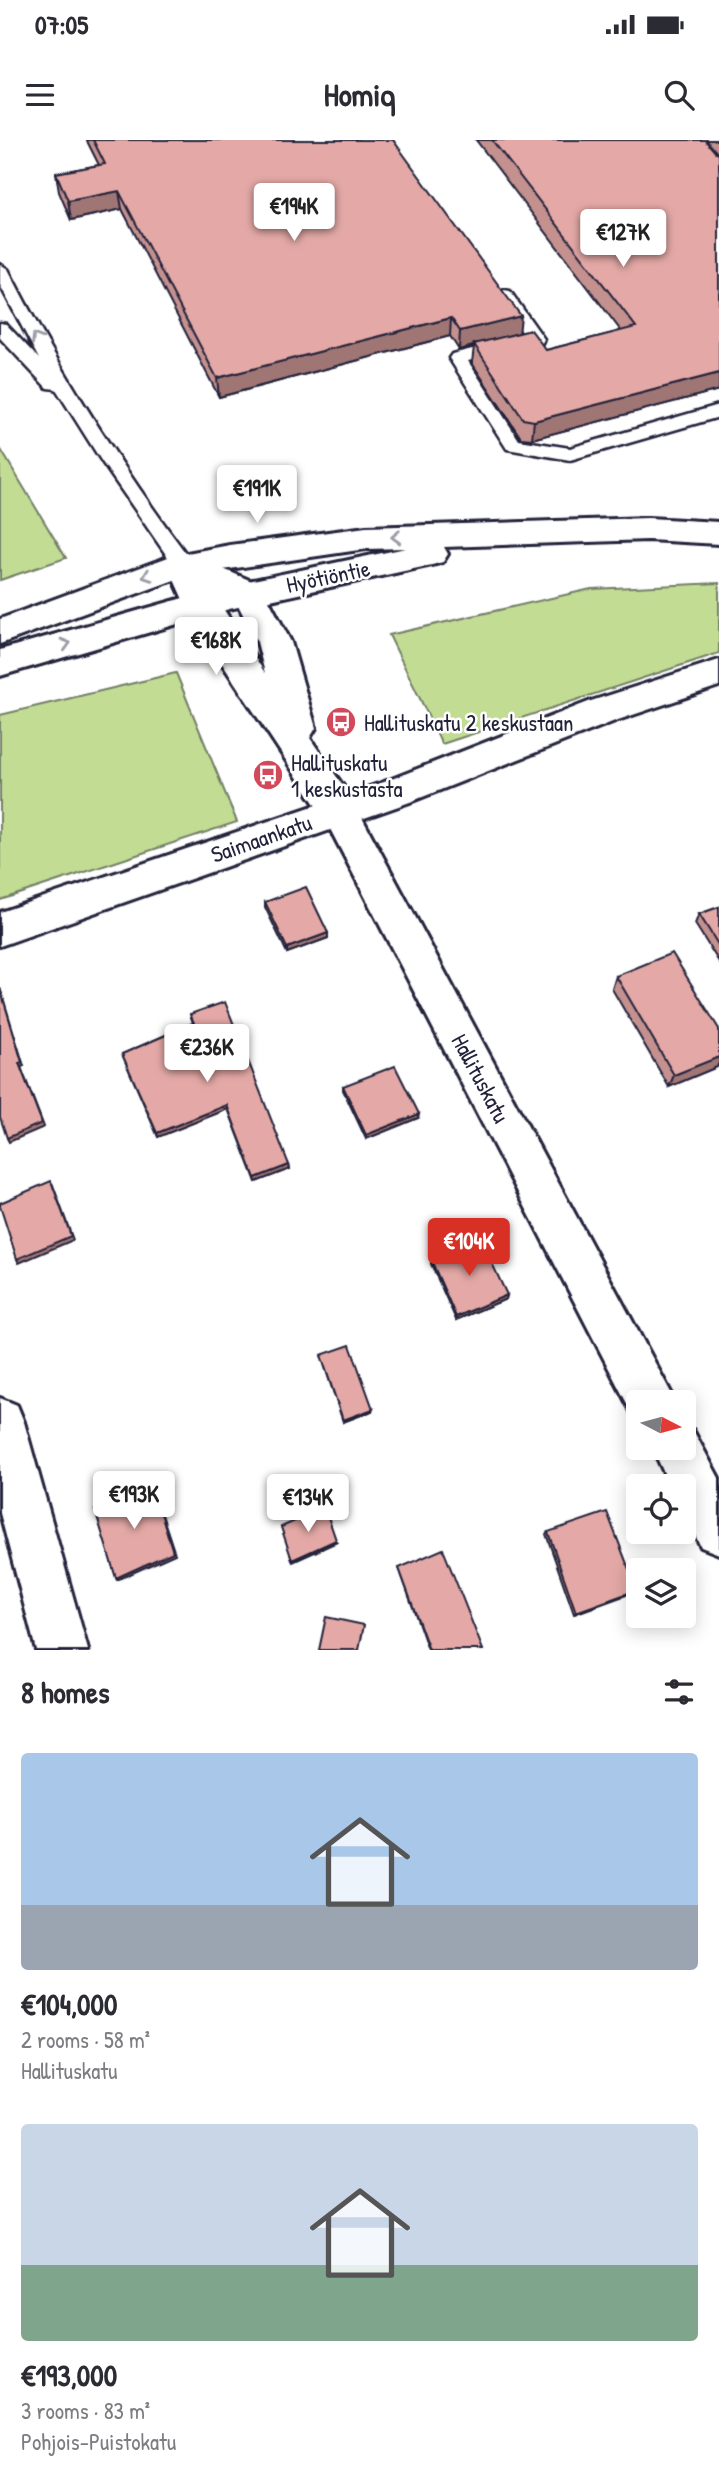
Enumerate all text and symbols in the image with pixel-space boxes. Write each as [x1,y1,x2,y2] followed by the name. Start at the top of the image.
[35,7,88,42] text: 07:05
[324,73,395,116] text: Homiq
[21,76,59,114] icon: menu
[660,76,698,114] icon: search
[245,183,343,243] pin: €194K
[270,190,318,221] text: €194K
[574,209,672,269] pin: €127K
[596,216,650,247] text: €127K
[31,332,44,345] one-way arrow
[208,466,306,525] pin: €191K
[233,472,281,503] text: €191K
[390,529,401,544] one-way arrow
[283,552,373,600] street label: Hyötiöntie
[142,568,154,582] one-way arrow
[167,617,265,677] pin: €168K
[191,624,241,655] text: €168K
[59,638,71,652] one-way arrow
[324,705,358,739] bus stop icon: Hallituskatu 2 keskustaan
[364,707,573,738] place label: Hallituskatu 2 keskustaan
[291,747,403,804] place label: Hallituskatu 1 keskustasta
[251,758,285,792] bus stop icon: Hallituskatu 1 keskustasta
[207,806,315,870] street label: Saimaankatu
[158,1024,256,1084] pin: €236K
[445,1028,517,1128] street label: Hallituskatu
[180,1031,234,1062] text: €236K
[420,1218,518,1278] pin: €104K
[444,1225,494,1256] text: €104K
[626,1390,696,1460] north arrow
[626,1390,696,1628] map controls
[85,1472,183,1531] pin: €193K
[259,1474,357,1534] pin: €134K
[626,1474,696,1544] button: locate
[109,1478,159,1509] text: €193K
[283,1481,333,1512] text: €134K
[626,1558,696,1628] button: layers
[21,1672,109,1712] text: 8 homes
[660,1673,698,1711] icon: filters
[297,1799,423,1925] icon: home
[21,1984,117,2024] text: €104,000
[21,2024,150,2055] text: 2 rooms · 58 m²
[21,2055,118,2086] text: Hallituskatu
[297,2170,423,2296] icon: home
[21,2355,117,2395] text: €193,000
[21,2395,150,2426] text: 3 rooms · 83 m²
[21,2426,176,2457] text: Pohjois-Puistokatu

